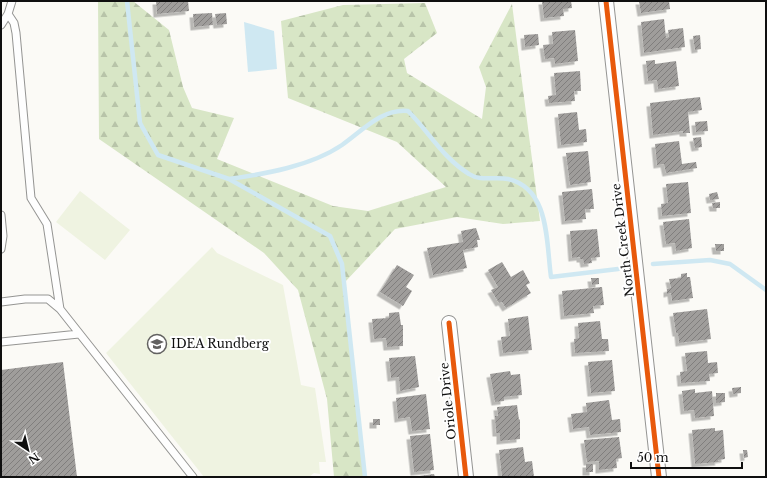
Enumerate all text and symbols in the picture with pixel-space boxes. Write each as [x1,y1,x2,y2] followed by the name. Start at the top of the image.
[608,182,637,298] street label: North Creek Drive
[146,333,168,355] school or university icon: IDEA Rundberg
[171,336,270,351] place label: IDEA Rundberg
[436,362,459,440] street label: Oriole Drive
[8,430,48,470] north arrow
[631,444,742,470] scale bar
[25,449,42,467] text: N
[637,450,669,465] text: 50 m

